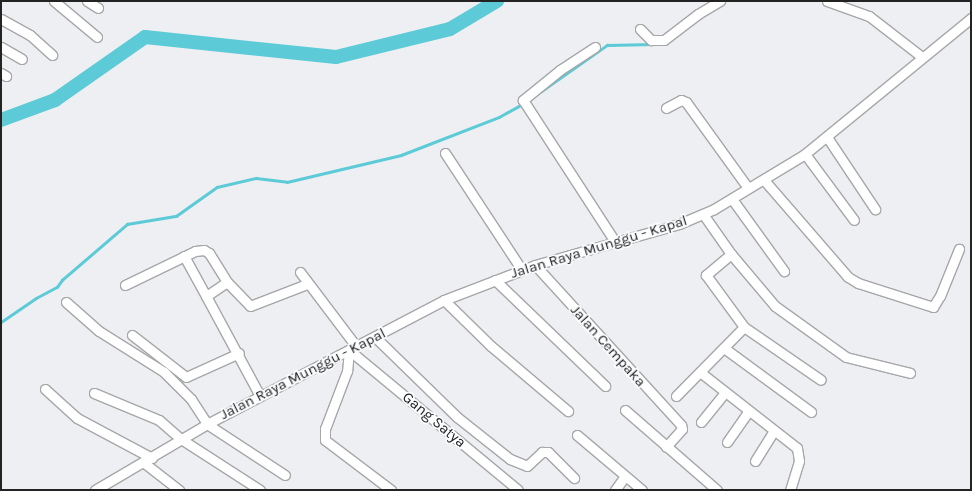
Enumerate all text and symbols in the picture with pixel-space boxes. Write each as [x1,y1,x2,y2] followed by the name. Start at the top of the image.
[509,212,689,282] street label: Jalan Raya Munggu - Kapal
[567,301,649,391] street label: Jalan Cempaka
[217,324,389,424] street label: Jalan Raya Munggu - Kapal
[399,388,469,452] street label: Gang Satya

